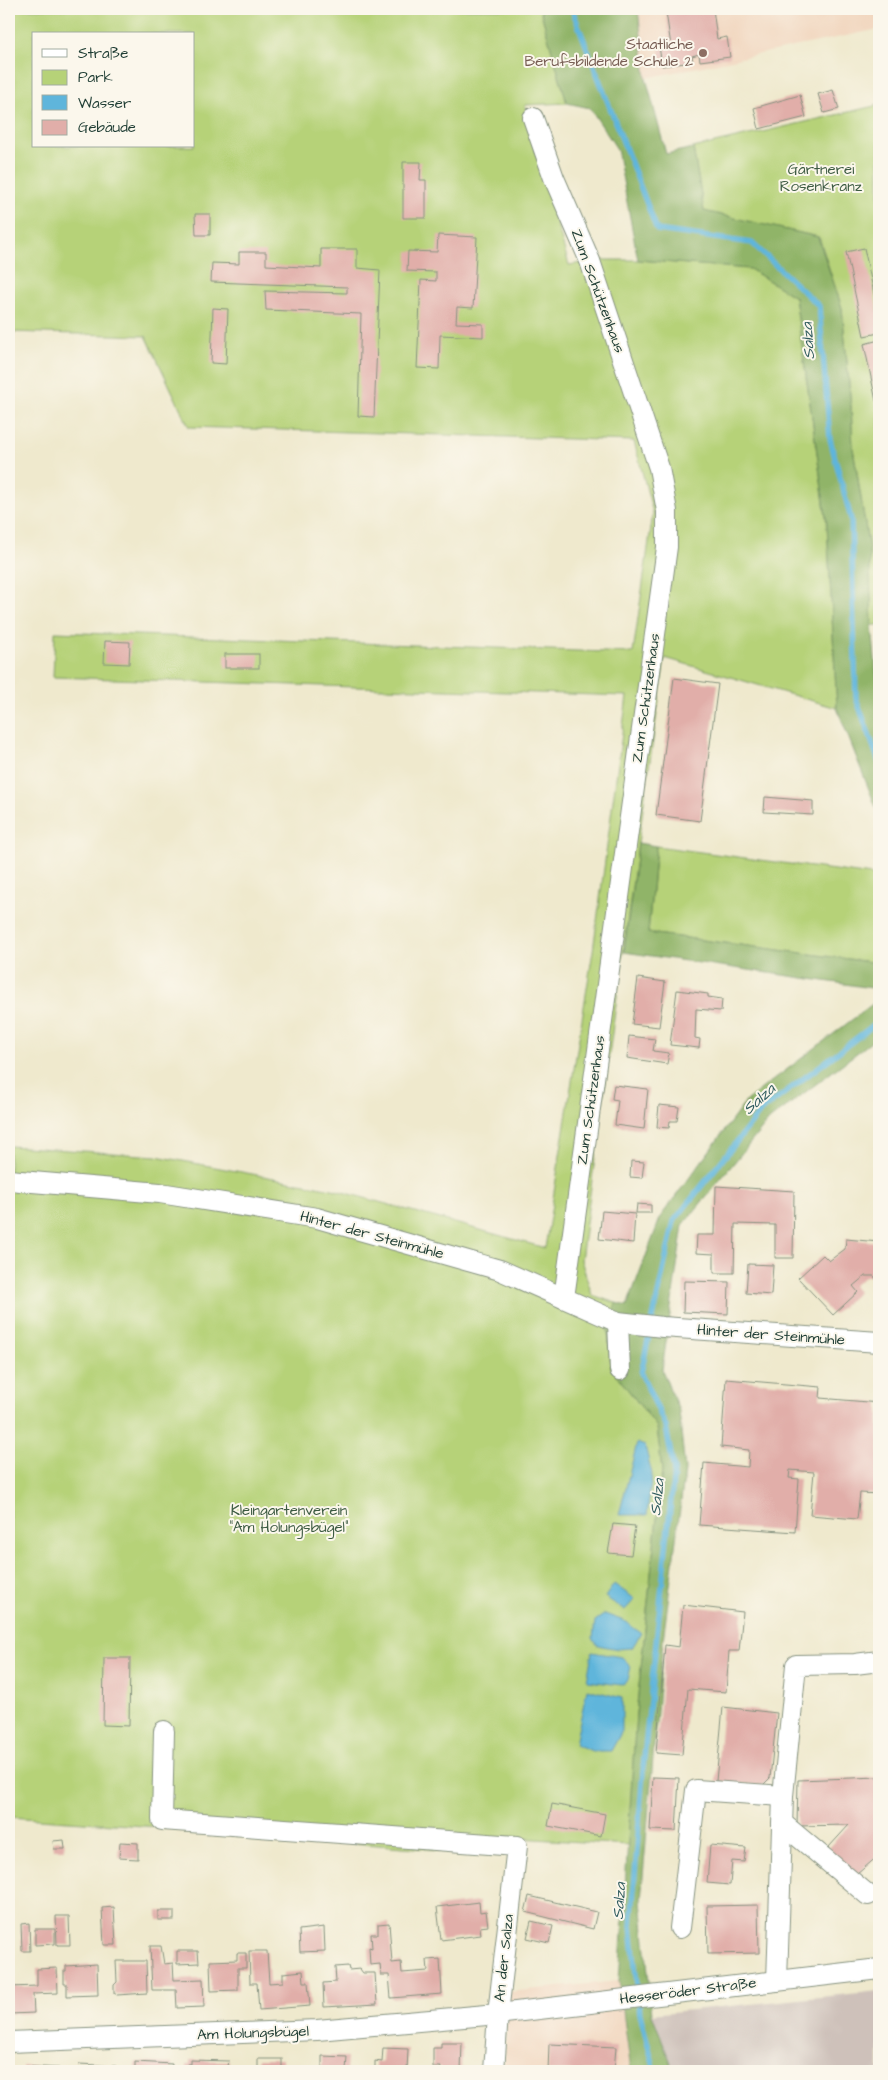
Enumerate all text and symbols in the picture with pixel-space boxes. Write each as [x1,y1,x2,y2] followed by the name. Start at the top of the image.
[32,32,195,148] legend
[524,34,693,72] place label: Staatliche Berufsbildende Schule 2
[78,43,128,64] text: Straße
[697,47,709,59] marker: Staatliche Berufsbildende Schule 2
[78,67,113,88] text: Park
[78,93,131,114] text: Wasser
[78,117,136,138] text: Gebäude
[780,159,863,197] park label: Gärtnerei Rosenkranz
[566,226,630,356] street label: Zum Schützenhaus
[796,321,820,360] water label: Salza
[627,631,666,764] street label: Zum Schützenhaus
[572,1033,611,1166] street label: Zum Schützenhaus
[738,1078,781,1120] water label: Salza
[298,1206,446,1264] street label: Hinter der Steinmühle
[696,1319,846,1351] street label: Hinter der Steinmühle
[644,1477,670,1517] water label: Salza
[230,1500,349,1539] park label: Kleingartenverein "Am Holungsbügel"
[607,1881,631,1920] water label: Salza
[489,1913,519,2003] street label: An der Salza
[618,1972,758,2010] street label: Hesseröder Straße
[197,2021,309,2046] street label: Am Holungsbügel

